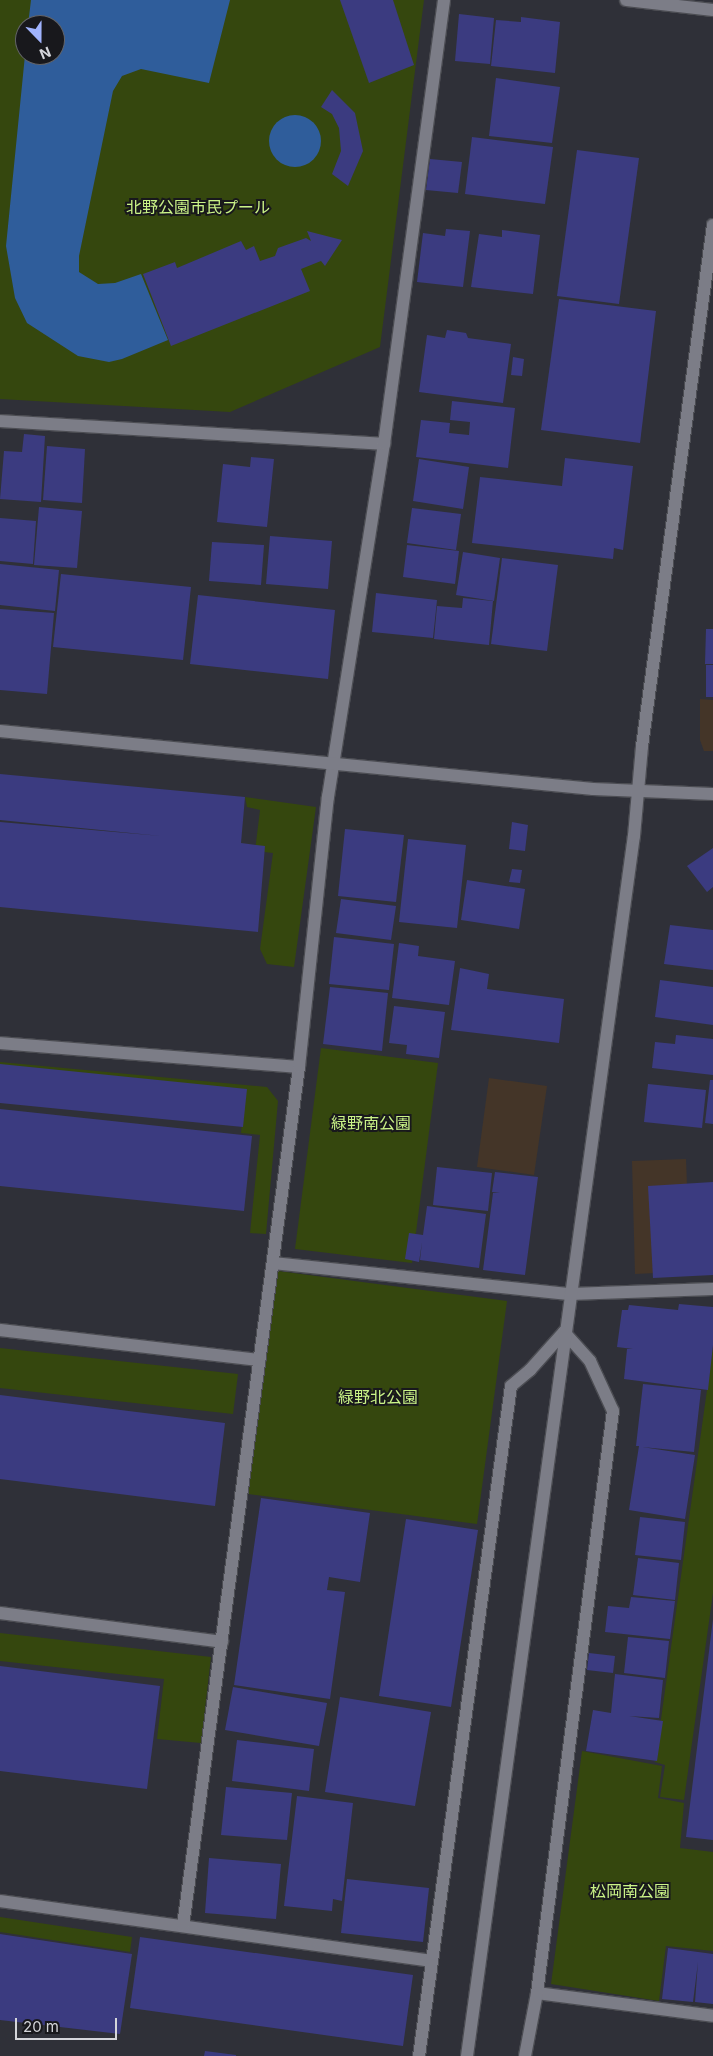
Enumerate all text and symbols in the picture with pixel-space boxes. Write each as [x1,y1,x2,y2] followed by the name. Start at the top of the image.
[15,15,65,65] north arrow
[37,44,54,63] text: N
[126,197,270,217] park label: 北野公園市民プール
[331,1113,411,1133] park label: 緑野南公園
[338,1387,418,1407] park label: 緑野北公園
[590,1881,670,1901] park label: 松岡南公園
[18,2008,120,2040] scale bar
[23,2017,59,2036] text: 20 m

